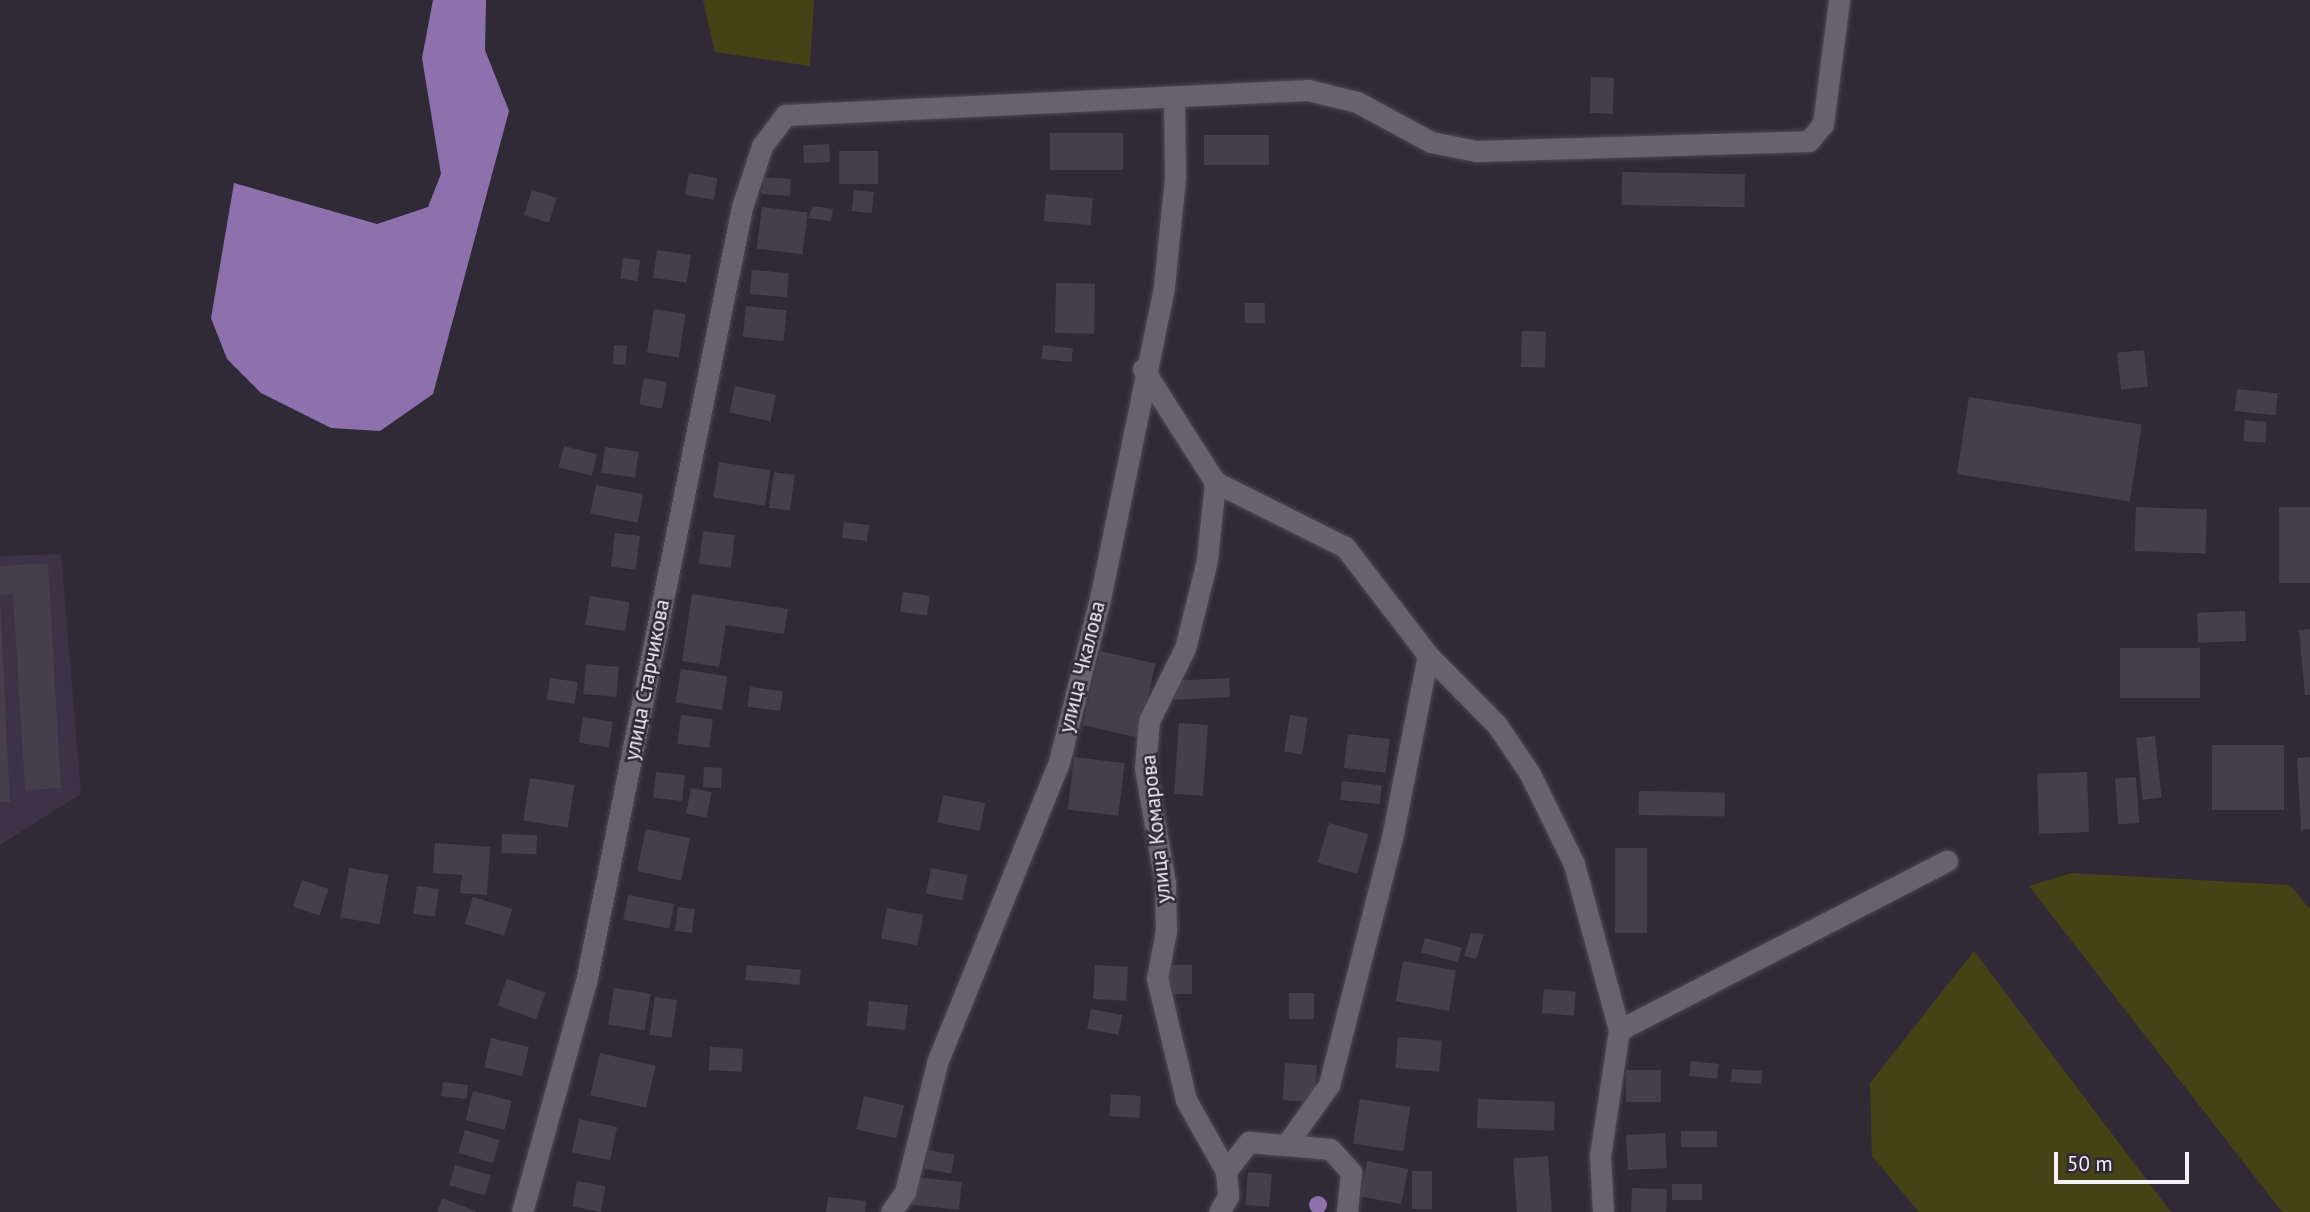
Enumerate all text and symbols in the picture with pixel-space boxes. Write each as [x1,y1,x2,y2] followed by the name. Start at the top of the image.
[619,597,675,763] street label: улица Старчикова
[1053,598,1111,736] street label: улица Чкалова
[1136,753,1176,905] street label: улица Комарова
[2058,1138,2193,1182] scale bar
[2067,1150,2113,1177] text: 50 m

